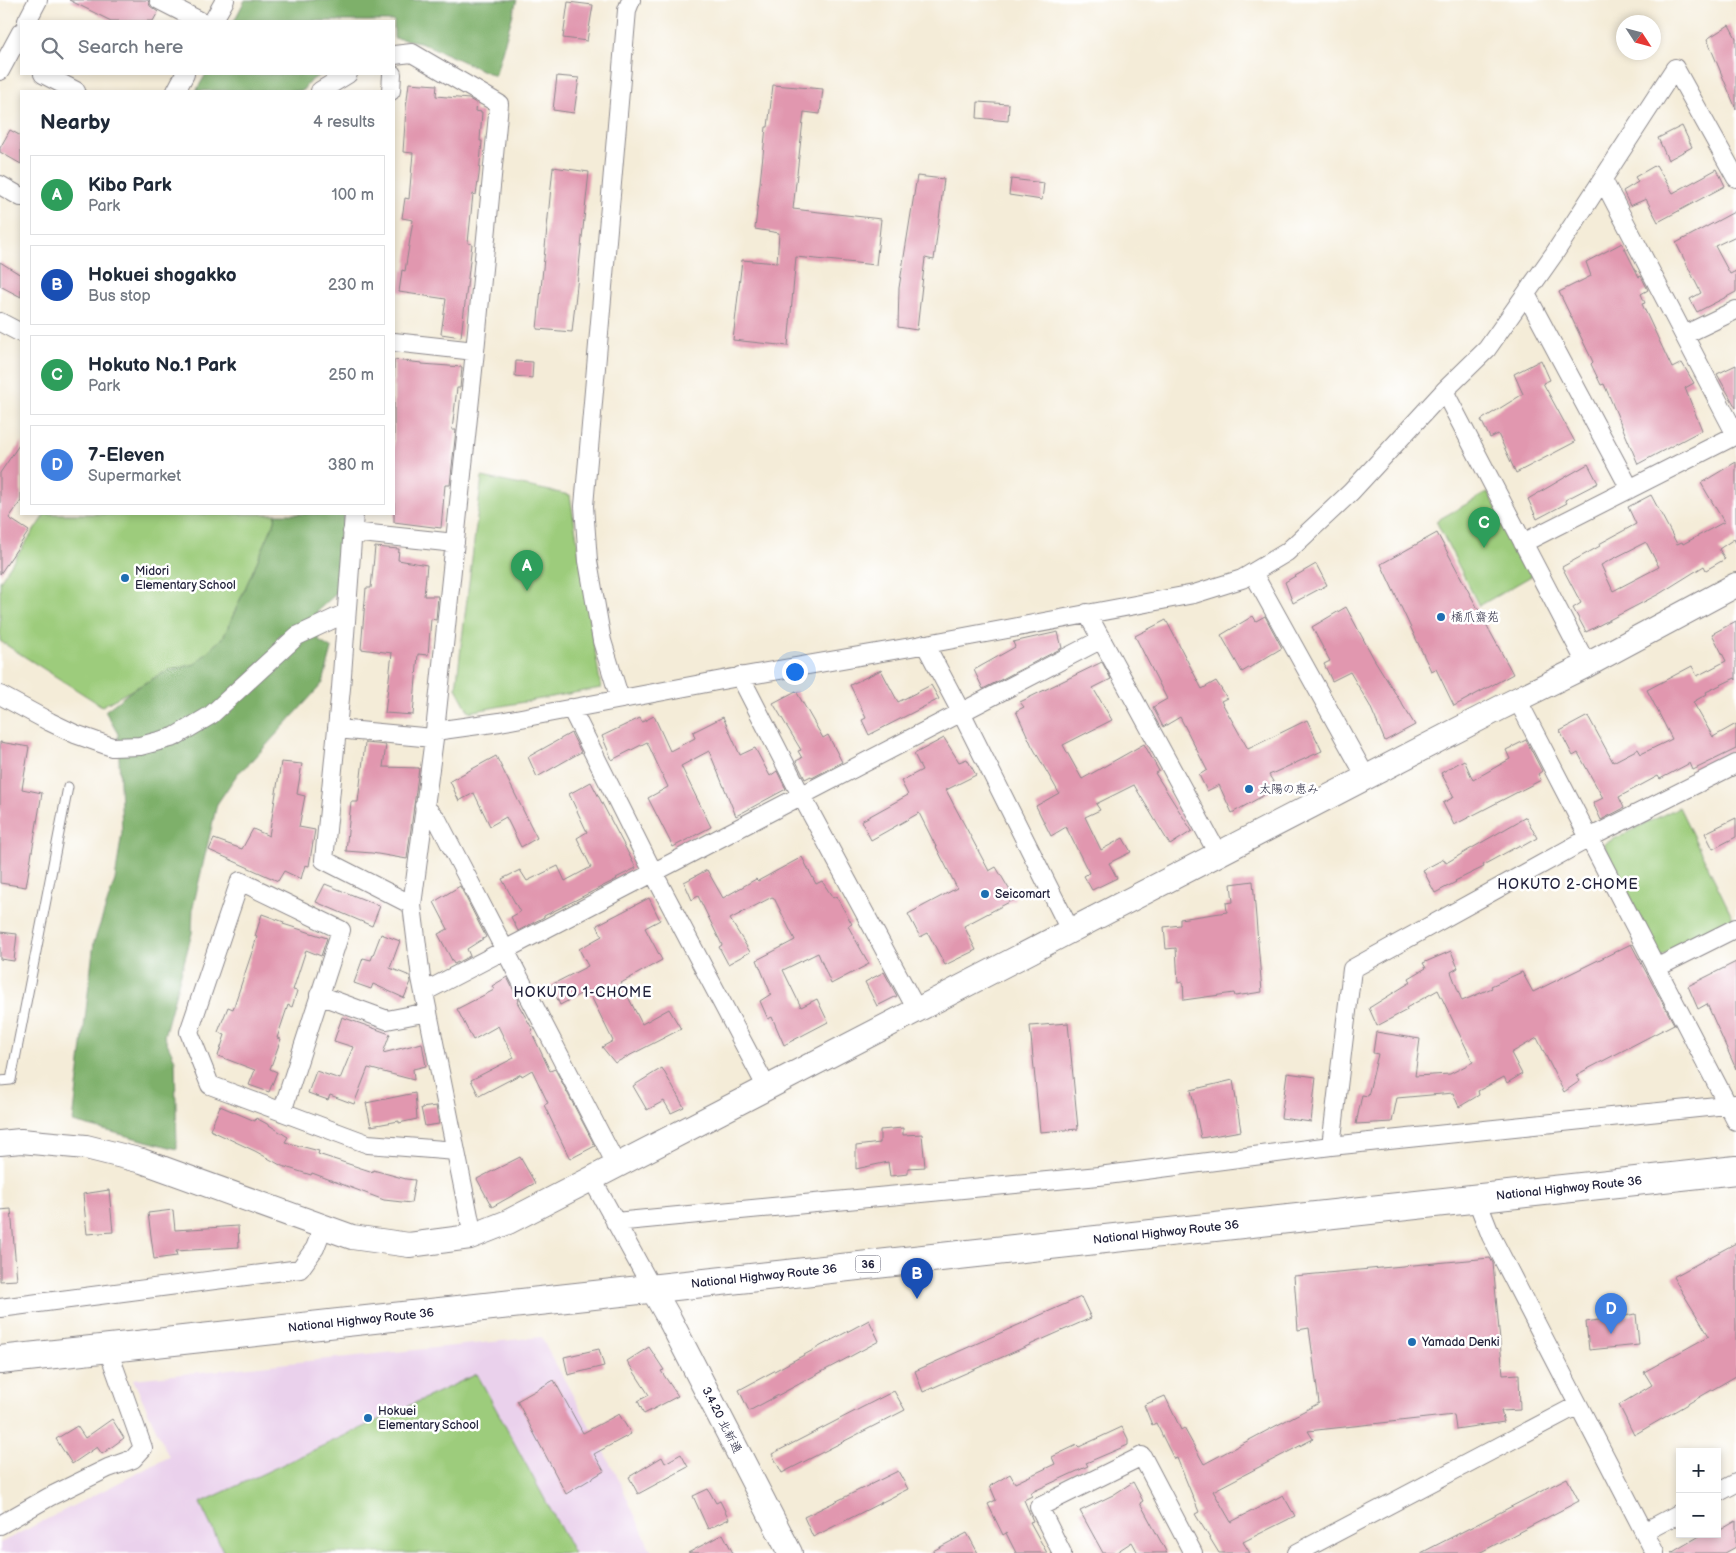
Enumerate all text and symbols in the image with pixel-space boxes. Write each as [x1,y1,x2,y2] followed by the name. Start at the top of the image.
[1616,15,1661,60] north arrow
[20,20,395,75] search box
[38,34,66,62] icon: search
[78,36,183,59] text: Search here
[40,110,110,135] text: Nearby
[313,113,375,132] text: 4 results
[88,174,172,197] text: Kibo Park
[52,186,62,205] text: A
[331,186,374,205] text: 100 m
[88,197,120,216] text: Park
[88,264,237,287] text: Hokuei shogakko
[51,276,63,295] text: B
[328,276,374,295] text: 230 m
[88,287,151,306] text: Bus stop
[88,354,237,377] text: Hokuto No.1 Park
[51,366,63,385] text: C
[328,366,374,385] text: 250 m
[88,377,120,396] text: Park
[88,444,165,467] text: 7-Eleven
[51,456,63,475] text: D
[328,456,374,475] text: 380 m
[88,467,181,486] text: Supermarket
[1468,507,1500,548] pin: C
[511,550,543,591] pin: A
[135,564,236,593] place label: Midori Elementary School
[119,572,131,584] marker: Midori Elementary School
[1451,610,1499,625] place label: 橋爪齋苑
[1435,611,1447,623] marker: 橋爪齋苑
[782,659,808,685] your location
[1259,782,1319,797] place label: 太陽の恵み
[1243,783,1255,795] marker: 太陽の恵み
[1497,876,1639,893] district label: HOKUTO 2-CHOME
[995,887,1051,902] place label: Seicomart
[979,888,991,900] marker: Seicomart
[514,984,652,1001] district label: HOKUTO 1-CHOME
[1495,1173,1643,1204] street label: National Highway Route 36
[1092,1217,1240,1248] street label: National Highway Route 36
[856,1256,880,1272] road number: 36
[901,1258,933,1299] pin: B
[690,1261,838,1292] street label: National Highway Route 36
[1595,1293,1627,1334] pin: D
[287,1305,435,1336] street label: National Highway Route 36
[1421,1335,1500,1350] place label: Yamada Denki
[1406,1336,1418,1348] marker: Yamada Denki
[698,1384,745,1456] street label: 3.4.20 北新通
[378,1404,479,1433] place label: Hokuei Elementary School
[362,1412,374,1424] marker: Hokuei Elementary School
[1676,1448,1721,1538] map controls
[1676,1448,1721,1493] button: +
[1676,1493,1721,1538] button: −

